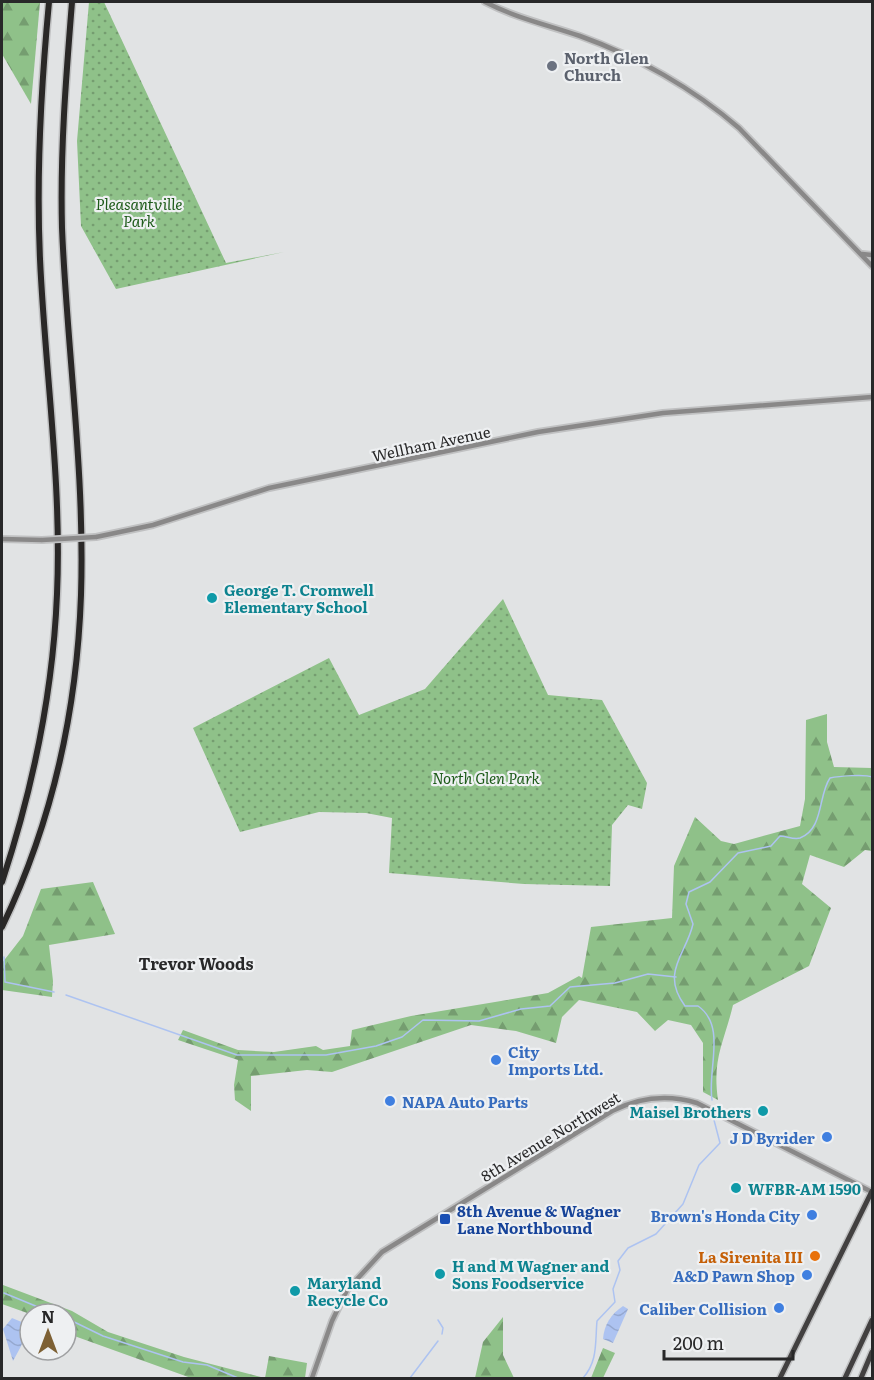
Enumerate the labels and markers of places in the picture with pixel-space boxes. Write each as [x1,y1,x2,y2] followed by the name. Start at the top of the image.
[564,46,650,86] place label: North Glen Church
[545,59,559,73] marker: North Glen Church
[224,578,374,618] place label: George T. Cromwell Elementary School
[205,591,219,605] marker: George T. Cromwell Elementary School
[508,1040,604,1080] place label: City Imports Ltd.
[489,1053,503,1067] marker: City Imports Ltd.
[402,1090,529,1113] place label: NAPA Auto Parts
[383,1094,397,1108] marker: NAPA Auto Parts
[630,1100,752,1123] place label: Maisel Brothers
[756,1104,770,1118] marker: Maisel Brothers
[730,1126,815,1149] place label: J D Byrider
[820,1130,834,1144] marker: J D Byrider
[748,1177,861,1200] place label: WFBR-AM 1590
[729,1181,743,1195] marker: WFBR-AM 1590
[457,1199,621,1239] place label: 8th Avenue & Wagner Lane Northbound
[650,1204,801,1227] place label: Brown's Honda City
[805,1208,819,1222] marker: Brown's Honda City
[438,1212,452,1226] marker: 8th Avenue & Wagner Lane Northbound
[698,1245,803,1268] place label: La Sirenita III
[808,1249,822,1263] marker: La Sirenita III
[452,1254,610,1294] place label: H and M Wagner and Sons Foodservice
[673,1264,795,1287] place label: A&D Pawn Shop
[433,1267,447,1281] marker: H and M Wagner and Sons Foodservice
[800,1268,814,1282] marker: A&D Pawn Shop
[307,1271,388,1311] place label: Maryland Recycle Co
[288,1284,302,1298] marker: Maryland Recycle Co
[639,1297,768,1320] place label: Caliber Collision
[772,1301,786,1315] marker: Caliber Collision

